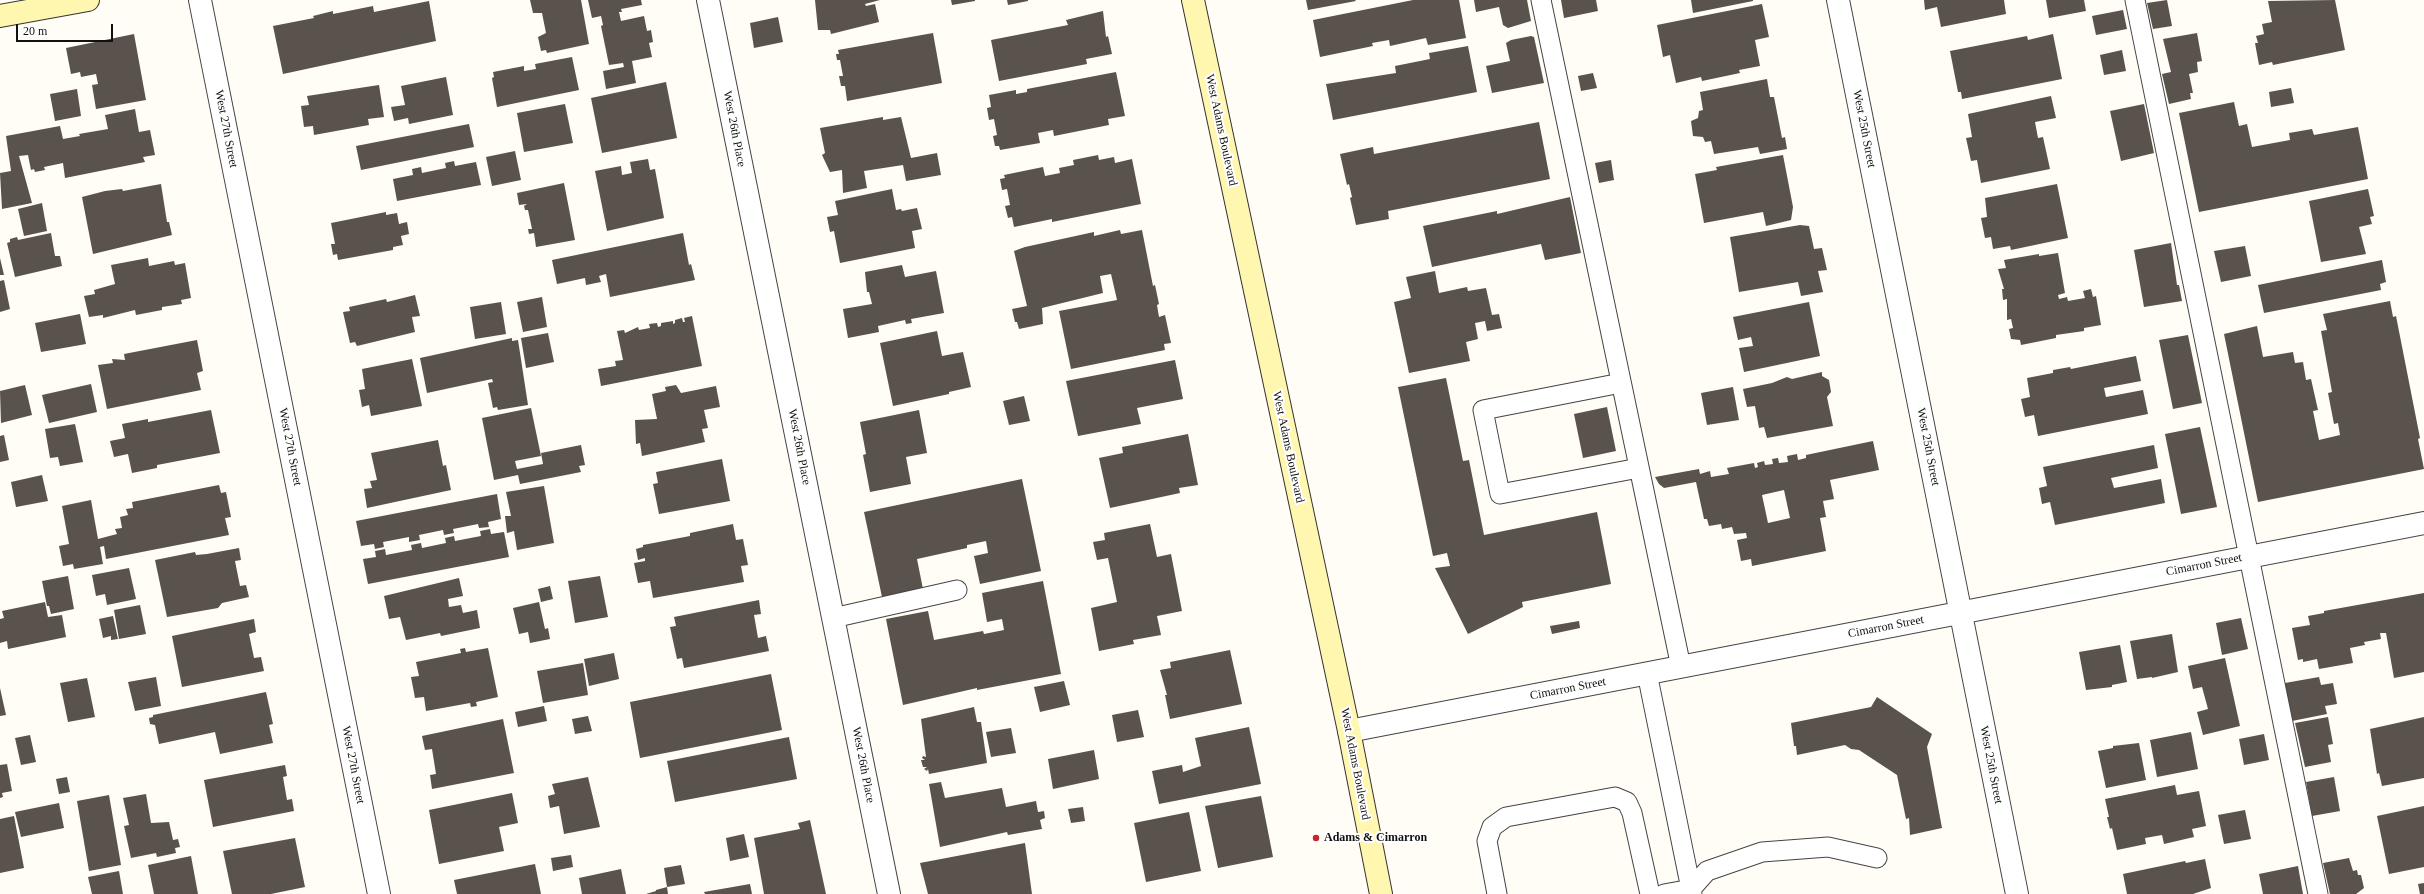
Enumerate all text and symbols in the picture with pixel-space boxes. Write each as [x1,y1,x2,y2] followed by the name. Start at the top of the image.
[18,16,115,42] scale bar
[23,24,47,38] text: 20 m
[1202,73,1240,187] street label: West Adams Boulevard
[211,89,241,169] street label: West 27th Street
[1849,89,1879,169] street label: West 25th Street
[720,90,748,168] street label: West 26th Place
[1269,390,1307,504] street label: West Adams Boulevard
[275,407,305,487] street label: West 27th Street
[1913,407,1943,487] street label: West 25th Street
[785,408,813,486] street label: West 26th Place
[2165,551,2243,579] street label: Cimarron Street
[1847,613,1925,641] street label: Cimarron Street
[1529,675,1607,703] street label: Cimarron Street
[1337,707,1373,821] street label: West Adams Boulevard
[338,725,368,805] street label: West 27th Street
[1976,725,2006,805] street label: West 25th Street
[849,726,877,804] street label: West 26th Place
[1324,831,1427,845] place label: Adams & Cimarron
[1311,833,1321,843] marker: Adams & Cimarron

